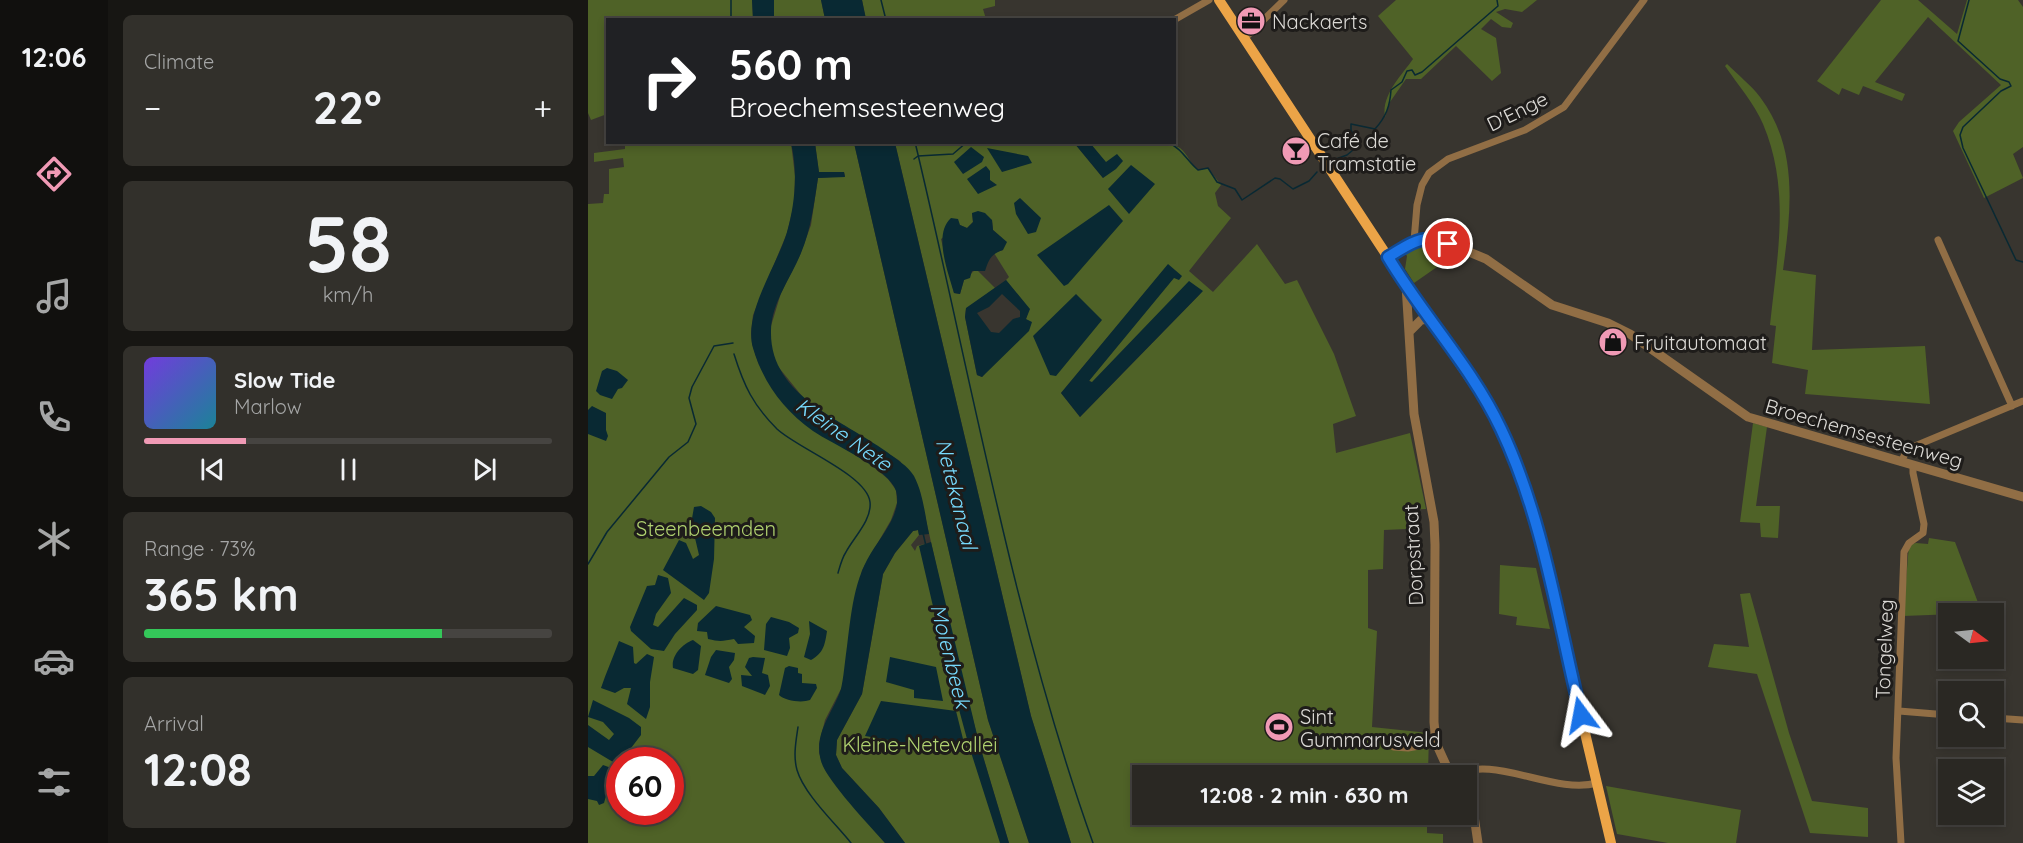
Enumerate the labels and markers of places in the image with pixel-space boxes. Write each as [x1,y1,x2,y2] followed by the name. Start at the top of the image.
[1235,5,1267,37] office icon: Nackaerts
[1272,9,1367,34] place label: Nackaerts
[1317,128,1416,176] place label: Café de Tramstatie
[1280,135,1312,167] bar icon: Café de Tramstatie
[1422,218,1473,269] pin
[1597,326,1629,358] shop icon: Fruitautomaat
[1634,330,1767,355] place label: Fruitautomaat
[1300,704,1441,752] place label: Sint Gummarusveld
[1263,711,1295,743] sports icon: Sint Gummarusveld

